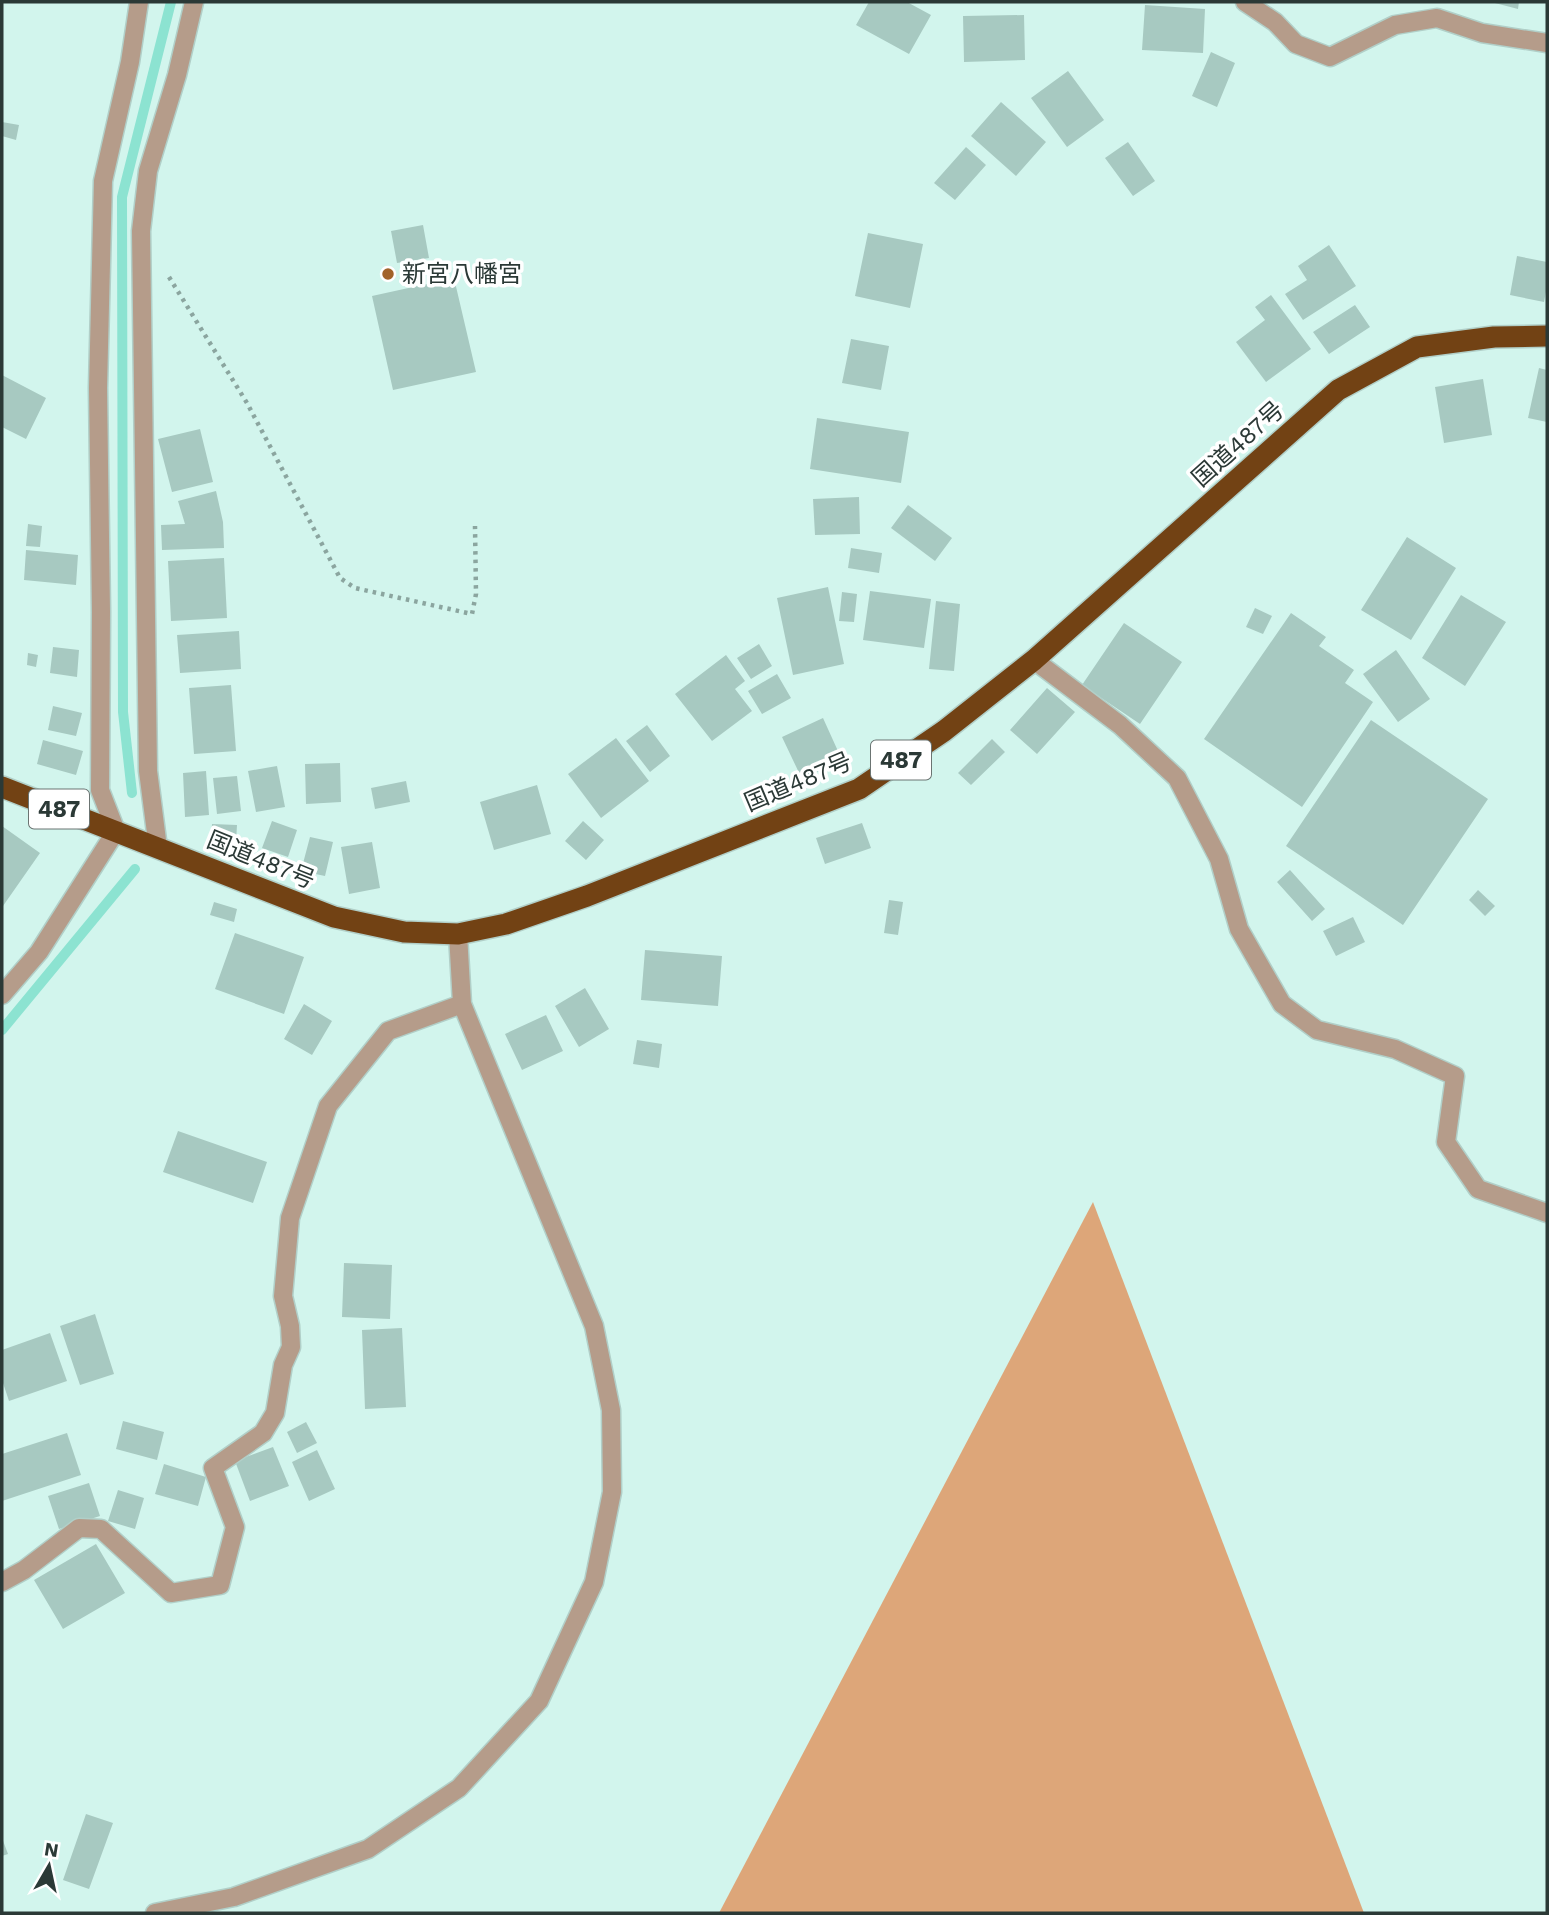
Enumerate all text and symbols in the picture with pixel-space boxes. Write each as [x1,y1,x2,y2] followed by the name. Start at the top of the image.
[402,260,522,288] place label: 新宮八幡宮
[380,266,396,282] marker: 新宮八幡宮
[1186,395,1290,493] street label: 国道487号
[871,740,931,780] road number: 487
[740,747,856,817] street label: 国道487号
[29,790,89,828] road number: 487
[203,826,319,894] street label: 国道487号
[14,1831,84,1901] north arrow
[43,1837,60,1862] text: N

